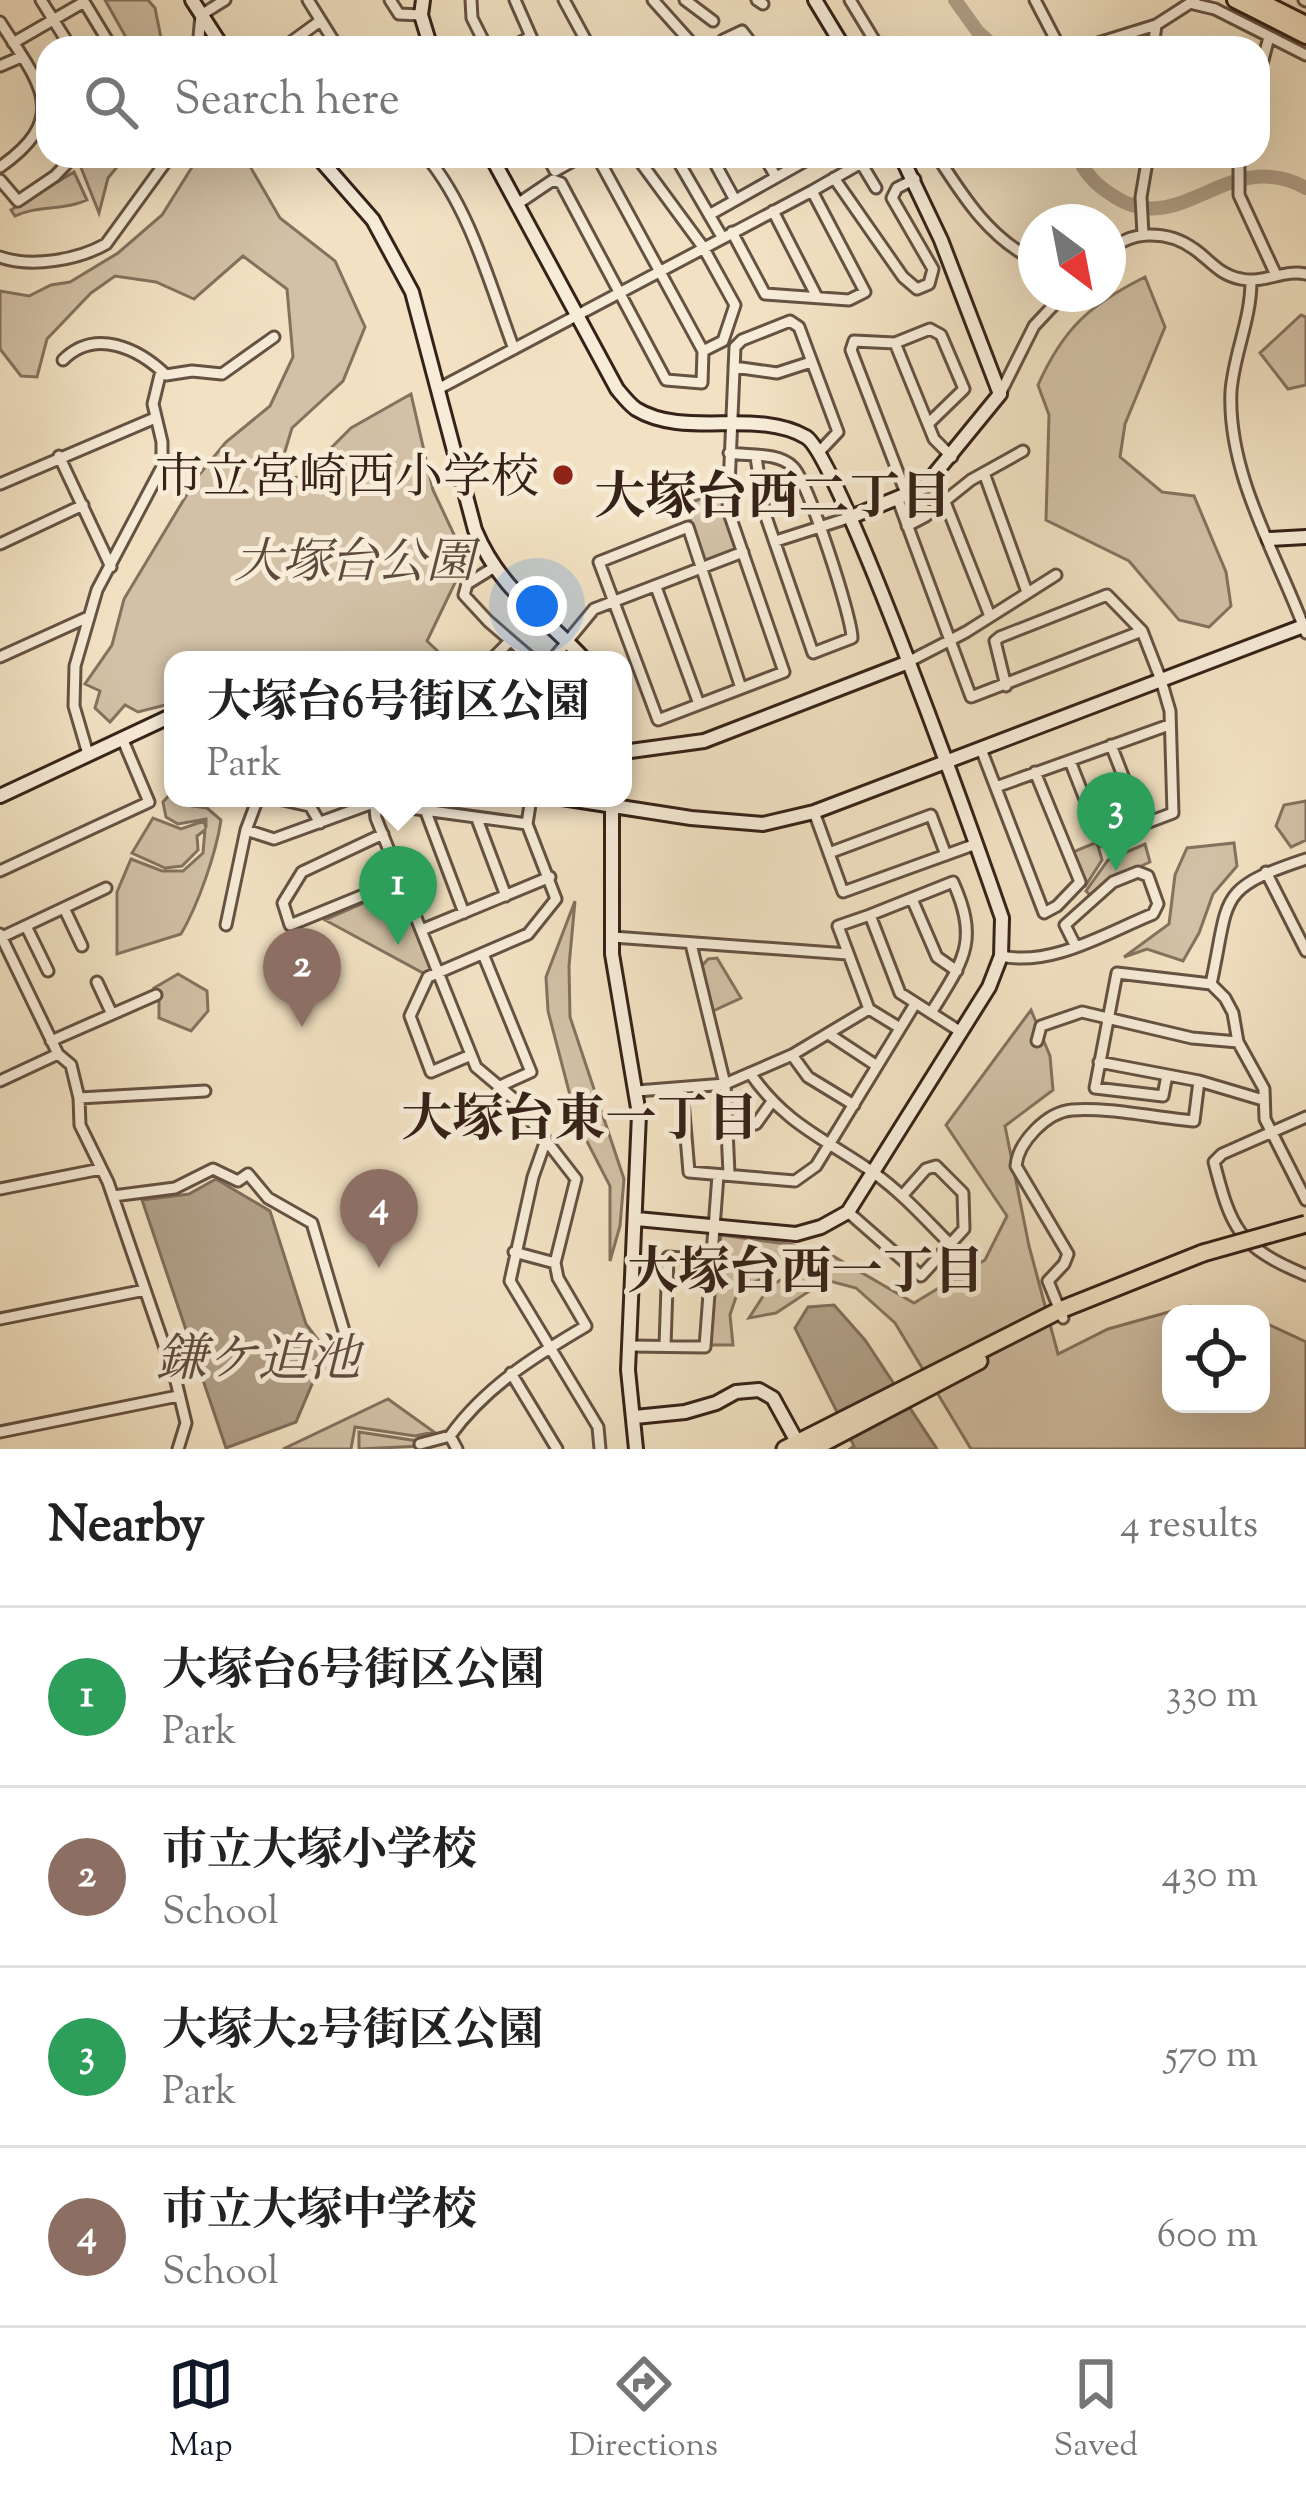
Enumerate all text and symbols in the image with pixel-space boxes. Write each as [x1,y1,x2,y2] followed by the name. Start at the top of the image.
[36,36,1270,168] search box
[78,69,144,135] icon: search
[174,70,400,135] text: Search here
[1018,204,1126,312] north arrow
[155,446,539,515] place label: 市立宮崎西小学校
[550,462,576,488] marker: 市立宮崎西小学校
[594,464,952,537] district label: 大塚台西二丁目
[234,531,481,600] park label: 大塚台公園
[507,576,567,636] your location
[164,651,632,807] popup
[207,673,589,738] text: 大塚台6号街区公園
[207,738,281,794] text: Park
[1077,772,1155,871] pin: 3
[359,846,437,945] pin: 1
[263,928,341,1027] pin: 2
[401,1086,759,1159] district label: 大塚台東一丁目
[340,1169,418,1268] pin: 4
[627,1239,985,1312] district label: 大塚台西一丁目
[1162,1305,1270,1413] map controls
[1162,1305,1270,1413] button: locate
[156,1326,365,1399] water label: 鎌ケ迫池
[48,1491,205,1564] text: Nearby
[1120,1499,1258,1555] text: 4 results
[162,1641,544,1706] text: 大塚台6号街区公園
[80,1669,94,1725] text: 1
[1166,1669,1258,1725] text: 330 m
[162,1706,237,1762] text: Park
[162,1821,477,1886] text: 市立大塚小学校
[78,1849,96,1905] text: 2
[1162,1849,1258,1905] text: 430 m
[162,1886,279,1942] text: School
[162,2001,543,2066] text: 大塚大2号街区公園
[79,2029,95,2085] text: 3
[1165,2029,1258,2085] text: 570 m
[162,2066,237,2122] text: Park
[162,2181,477,2246] text: 市立大塚中学校
[77,2209,97,2265] text: 4
[1157,2209,1258,2265] text: 600 m
[162,2246,279,2302] text: School
[168,2351,234,2471] tab: Map
[569,2351,718,2471] tab: Directions
[1054,2351,1138,2471] tab: Saved

